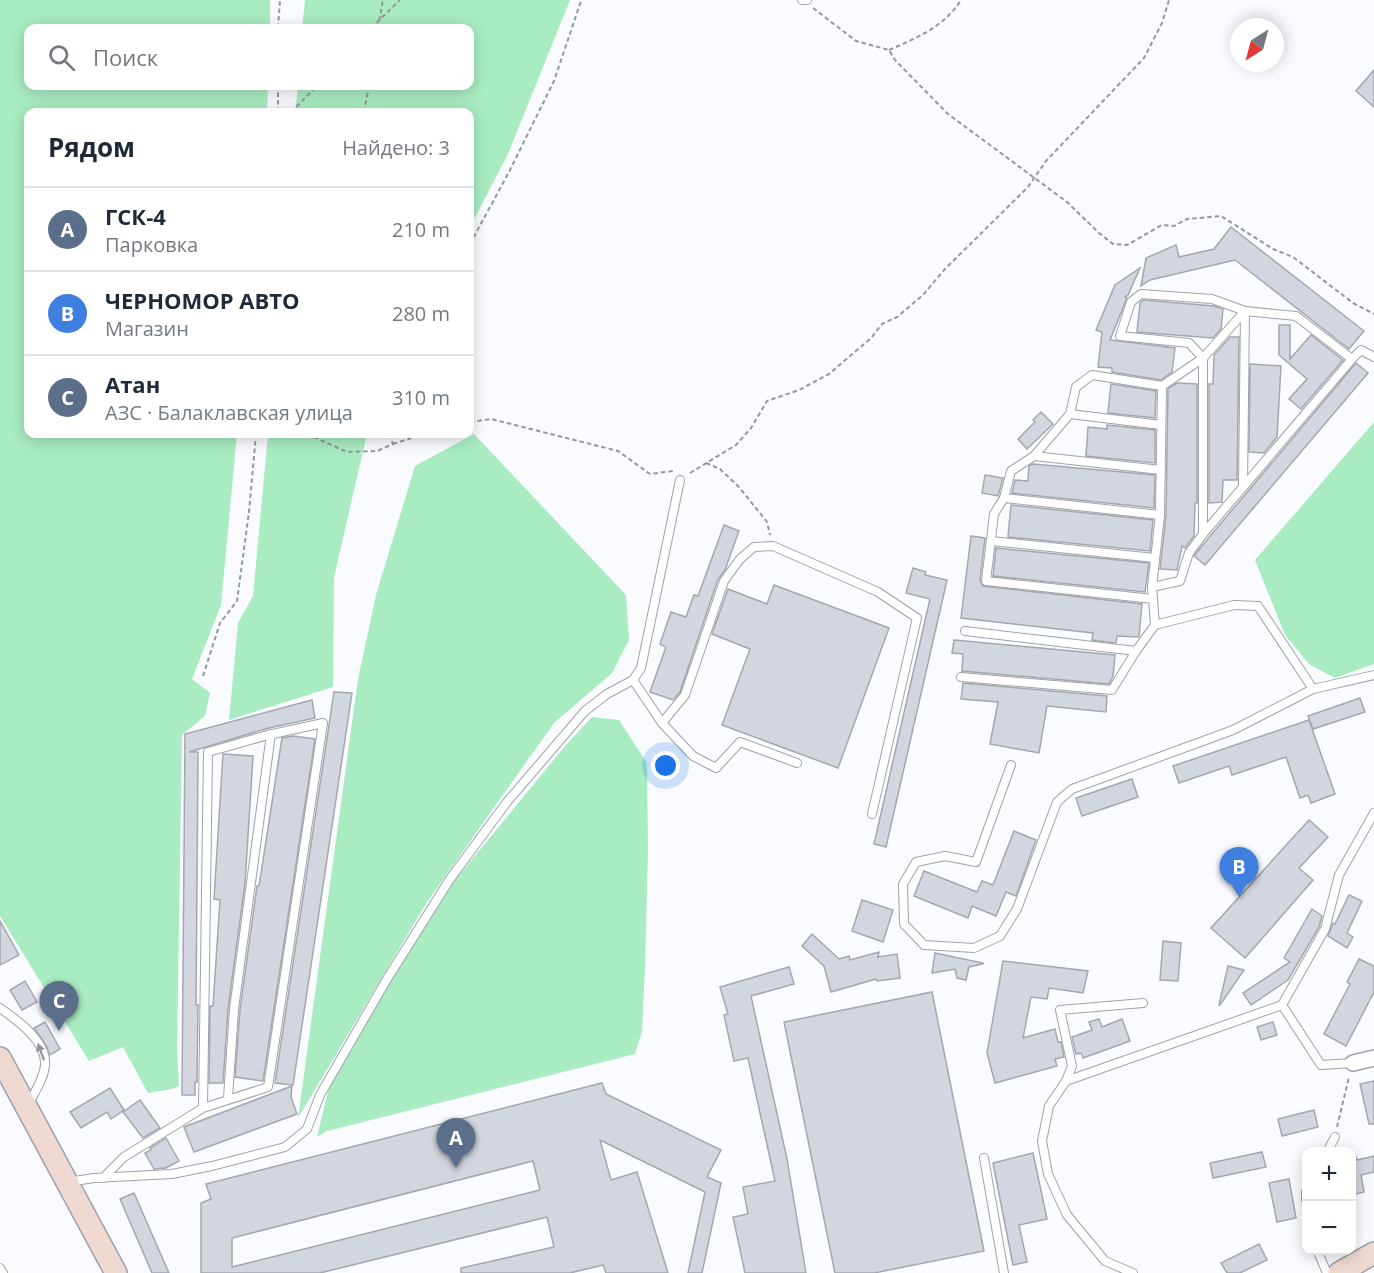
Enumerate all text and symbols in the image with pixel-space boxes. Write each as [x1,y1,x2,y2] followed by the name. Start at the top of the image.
[1230,18,1284,72] north arrow
[24,24,474,90] search box
[45,41,78,74] icon: search
[93,42,158,72] text: Поиск
[48,129,135,165] text: Рядом
[342,134,450,161] text: Найдено: 3
[105,201,166,231] text: ГСК-4
[61,216,74,243] text: A
[392,216,450,243] text: 210 m
[105,231,198,258] text: Парковка
[105,285,300,315] text: ЧЕРНОМОР АВТО
[61,300,74,327] text: B
[392,300,450,327] text: 280 m
[105,315,189,342] text: Магазин
[105,369,160,399] text: Атан
[61,384,74,411] text: C
[392,384,450,411] text: 310 m
[105,399,353,426] text: АЗС · Балаклавская улица
[651,751,680,780] your location
[1220,848,1258,897] pin: B
[40,982,78,1031] pin: C
[36,1043,46,1061] one-way arrow
[436,1118,476,1168] pin: A
[1302,1147,1356,1255] map controls
[1302,1147,1356,1201] button: +
[1302,1201,1356,1255] button: −

